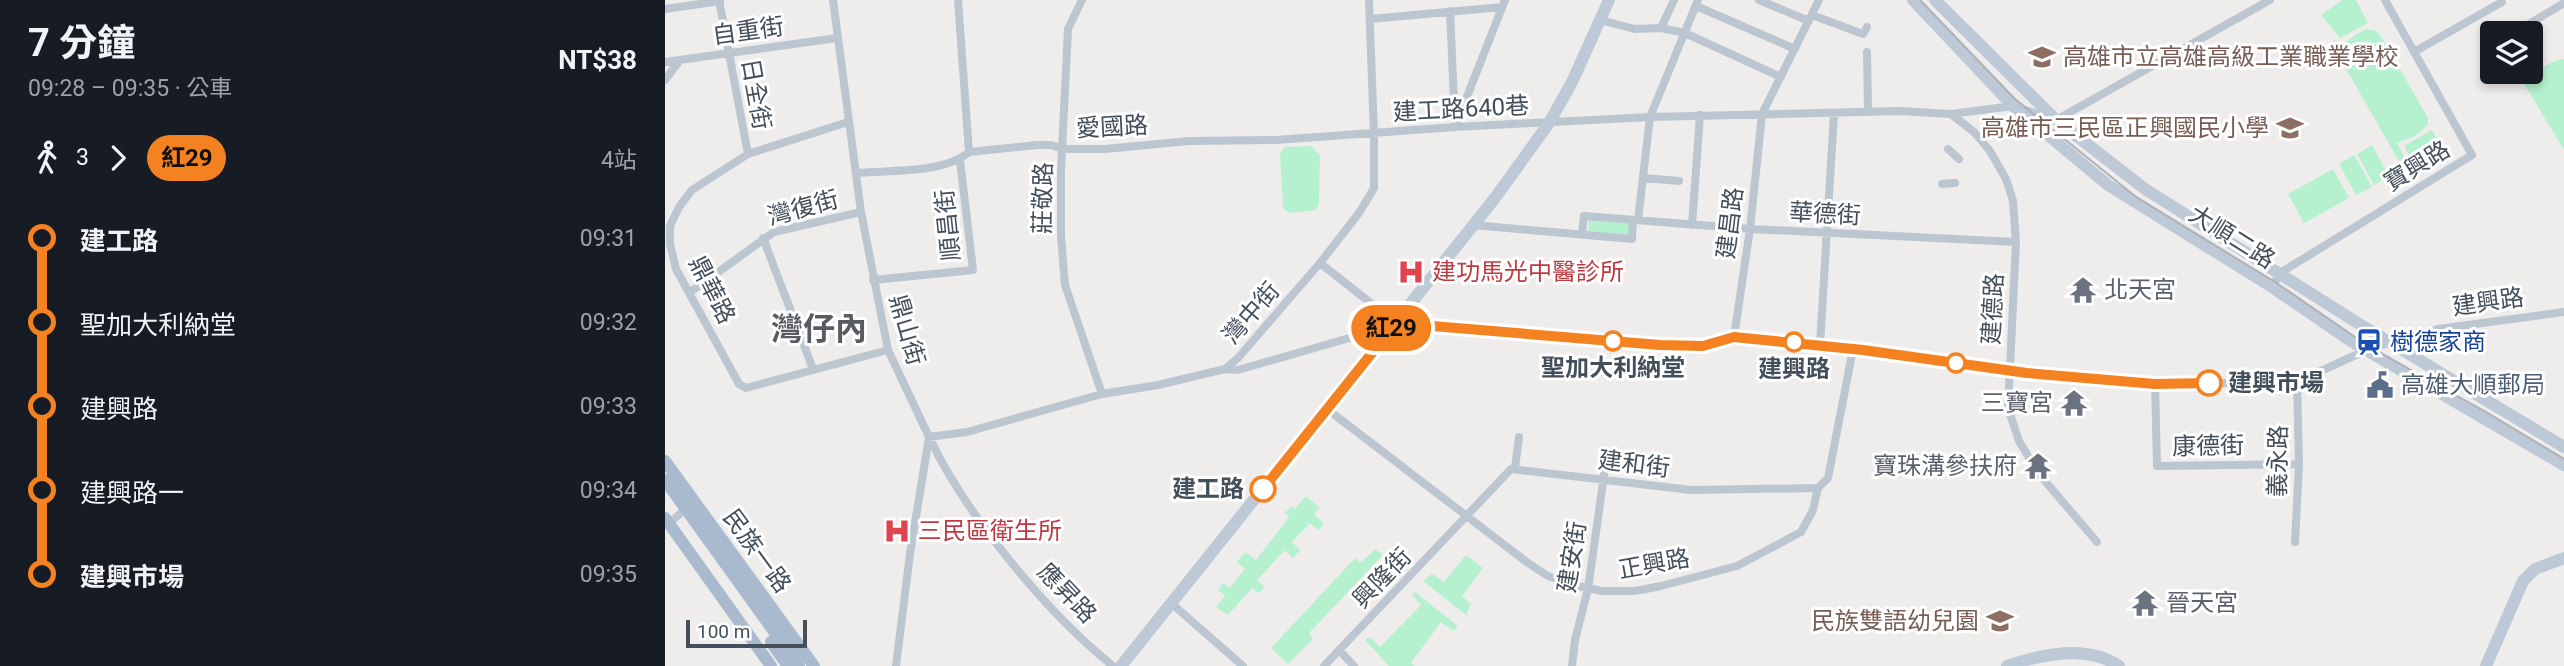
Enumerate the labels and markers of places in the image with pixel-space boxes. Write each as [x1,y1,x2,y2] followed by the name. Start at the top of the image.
[2027,42,2057,72] school or university icon: 高雄市立高雄高級工業職業學校
[2063,43,2399,71] place label: 高雄市立高雄高級工業職業學校
[2275,113,2305,143] school or university icon: 高雄市三民區正興國民小學
[1981,114,2269,142] place label: 高雄市三民區正興國民小學
[1396,257,1426,287] hospital icon: 建功馬光中醫診所
[1432,258,1624,286] place label: 建功馬光中醫診所
[2068,275,2098,305] temple icon: 北天宮
[2104,276,2176,304] place label: 北天宮
[2354,327,2384,357] station icon: 樹德家商
[2390,328,2486,356] place label: 樹德家商
[1603,331,1623,351] marker: 聖加大利納堂
[1784,332,1804,352] marker: 建興路
[1946,353,1966,373] unlabelled marker
[1541,354,1685,382] place label: 聖加大利納堂
[1758,355,1830,383] place label: 建興路
[2228,369,2324,397] place label: 建興市場
[2196,370,2222,396] marker: 建興市場
[2365,370,2395,400] public building icon: 高雄大順郵局
[2401,371,2545,399] place label: 高雄大順郵局
[2059,388,2089,418] temple icon: 三寶宮
[1981,389,2053,417] place label: 三寶宮
[2023,451,2053,481] temple icon: 寶珠溝參扶府
[1873,452,2017,480] place label: 寶珠溝參扶府
[1172,475,1244,503] place label: 建工路
[1250,476,1276,502] marker: 建工路
[882,516,912,546] hospital icon: 三民區衛生所
[918,517,1062,545] place label: 三民區衛生所
[2130,588,2160,618] temple icon: 晉天宮
[2166,589,2238,617] place label: 晉天宮
[1985,606,2015,636] school or university icon: 民族雙語幼兒園
[1811,607,1979,635] place label: 民族雙語幼兒園

